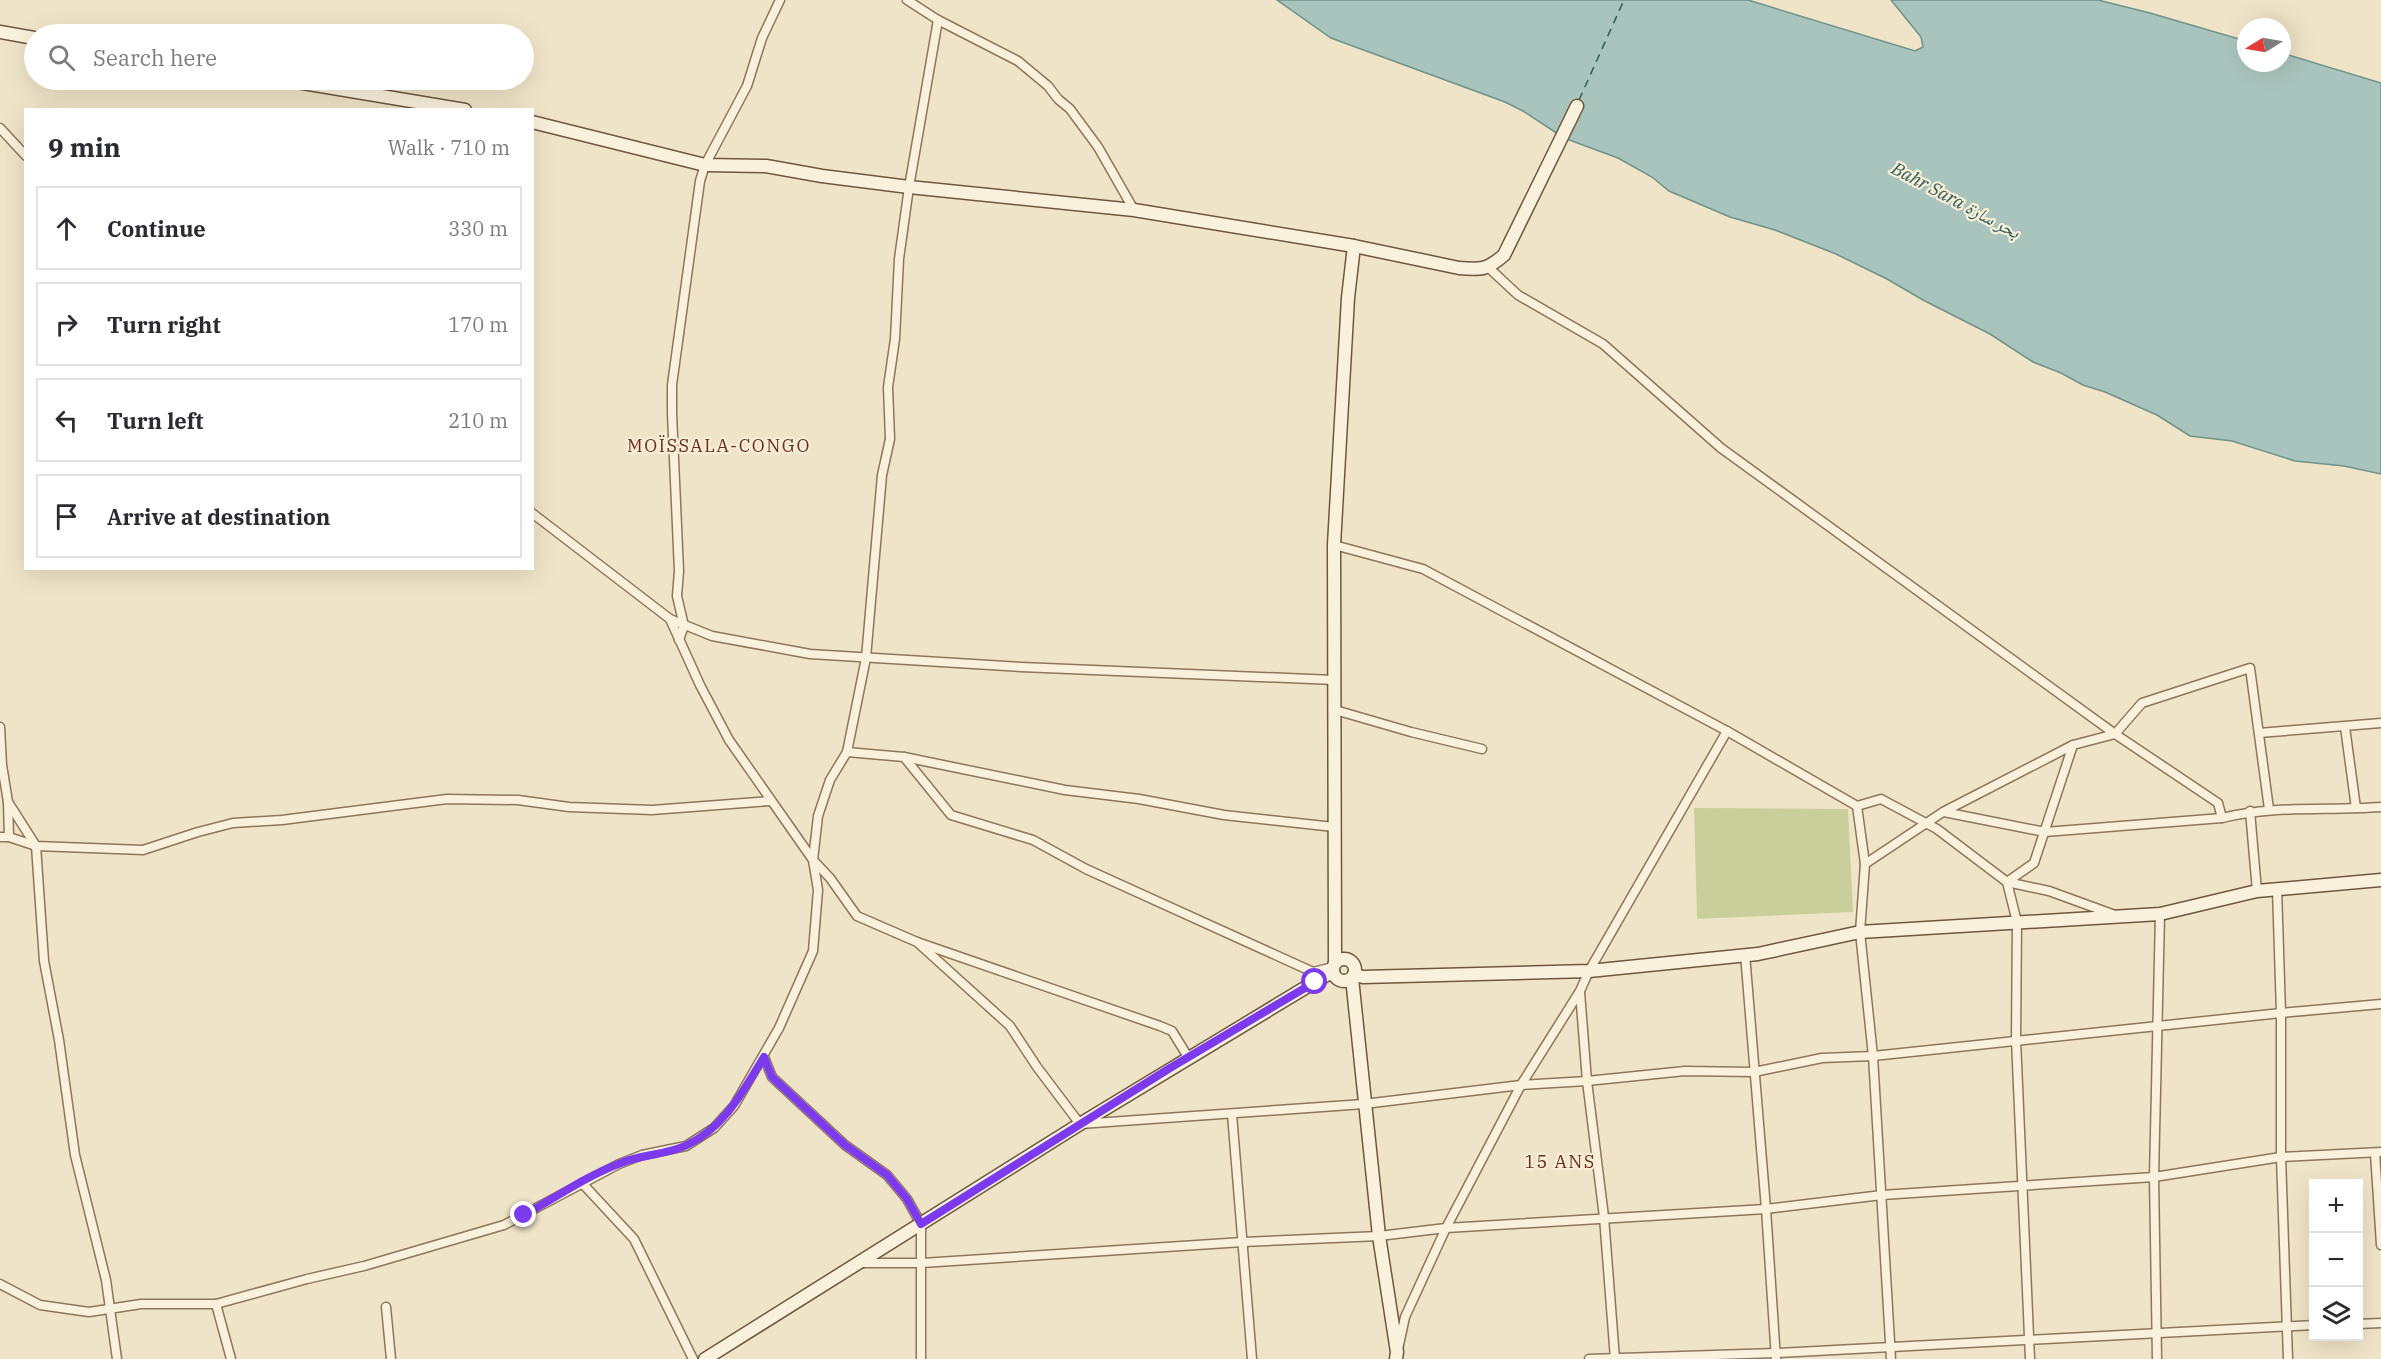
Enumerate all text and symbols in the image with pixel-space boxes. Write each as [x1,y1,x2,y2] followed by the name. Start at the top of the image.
[2237,18,2291,72] north arrow
[24,24,534,90] search box
[45,41,78,74] icon: search
[93,43,217,72] text: Search here
[48,130,121,164] text: 9 min
[388,134,510,161] text: Walk · 710 m
[1887,156,2025,244] water label: Bahr Sara بحر سارة
[50,212,83,245] icon: ahead
[107,214,206,243] text: Continue
[448,215,508,242] text: 330 m
[50,308,83,341] icon: right
[107,310,221,339] text: Turn right
[448,311,508,338] text: 170 m
[50,404,83,437] icon: left
[107,406,203,435] text: Turn left
[448,407,508,434] text: 210 m
[627,434,811,457] district label: MOÏSSALA-CONGO
[50,500,83,533] icon: arrive
[107,502,330,531] text: Arrive at destination
[1301,968,1327,994] route start
[1524,1150,1596,1173] district label: 15 ANS
[2309,1179,2363,1341] map controls
[2309,1179,2363,1233] button: +
[510,1201,536,1227] route end
[2309,1233,2363,1287] button: −
[2309,1287,2363,1341] button: layers

